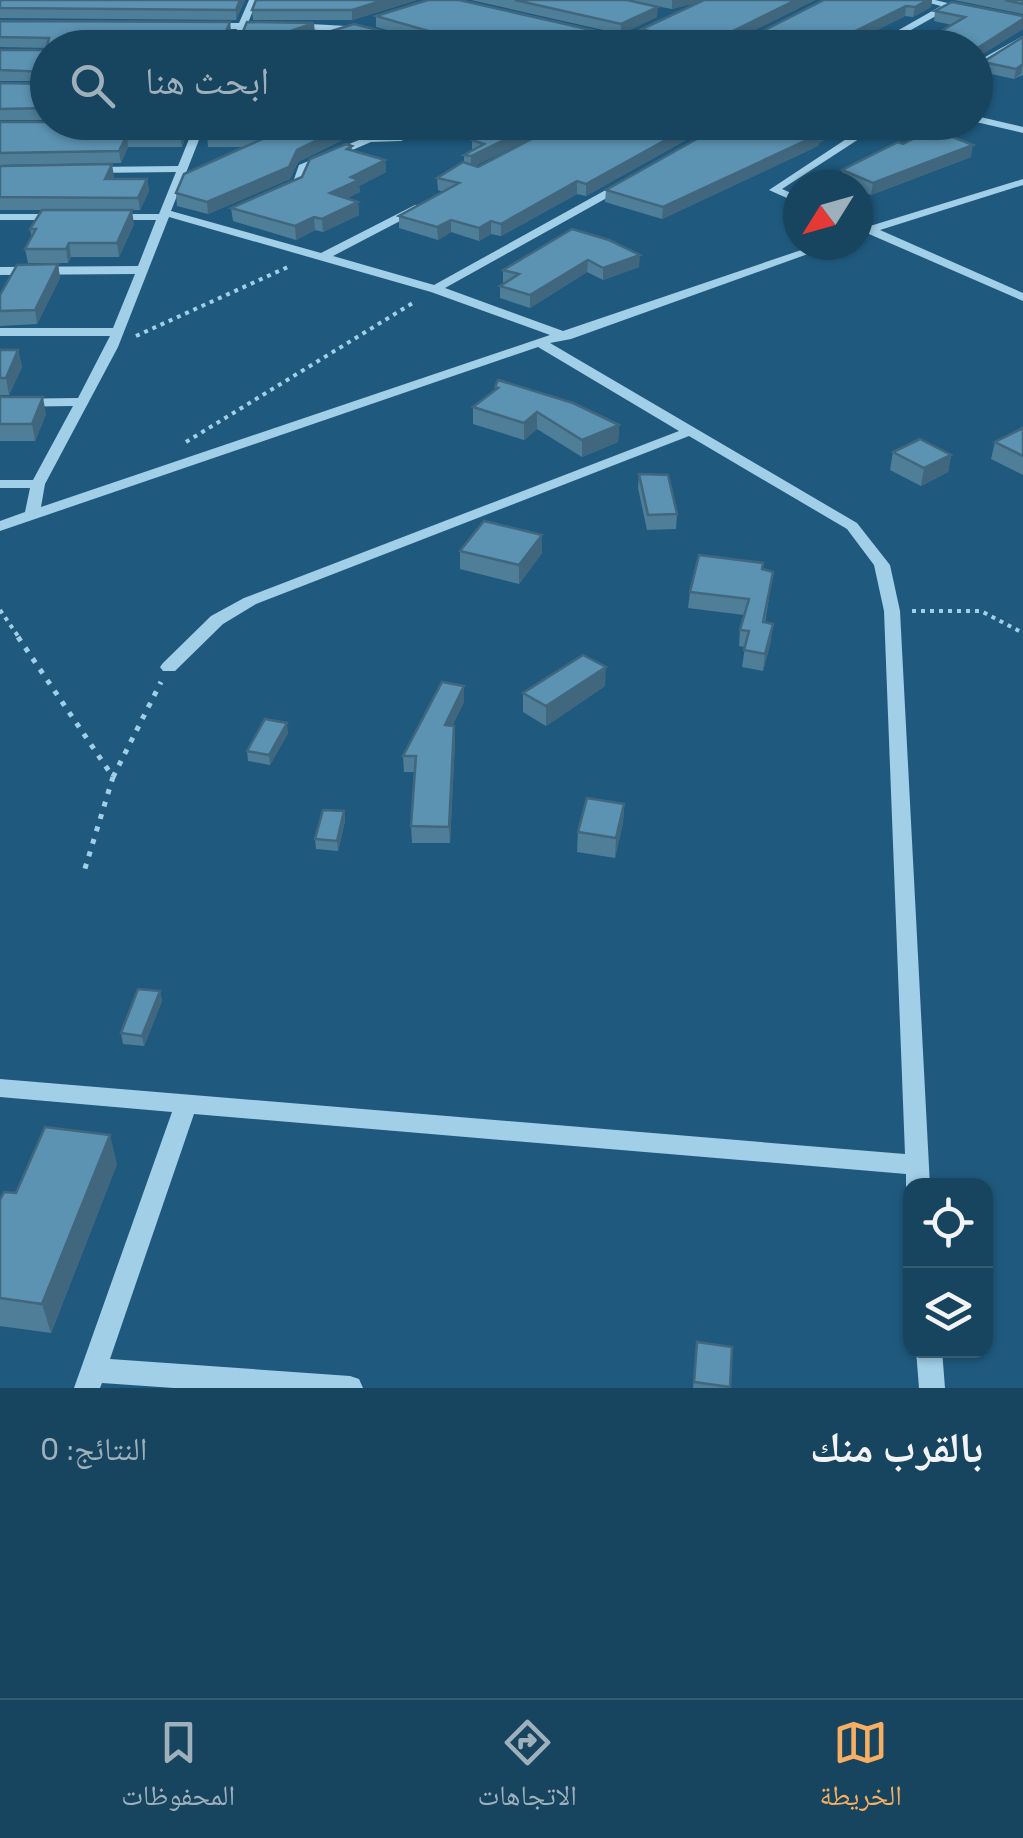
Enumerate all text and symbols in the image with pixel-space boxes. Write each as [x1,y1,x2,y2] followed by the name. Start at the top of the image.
[30,30,993,140] search box
[145,56,269,102] text: ابحث هنا
[65,58,120,113] icon: search
[783,170,873,260] north arrow
[903,1178,993,1358] map controls
[903,1178,993,1268] button: locate
[903,1268,993,1358] button: layers
[810,1420,983,1470] text: بالقرب منك
[40,1428,147,1466] text: النتائج: 0
[121,1715,235,1823] tab: المحفوظات
[478,1715,577,1823] tab: الاتجاهات
[819,1715,902,1823] tab: الخريطة

